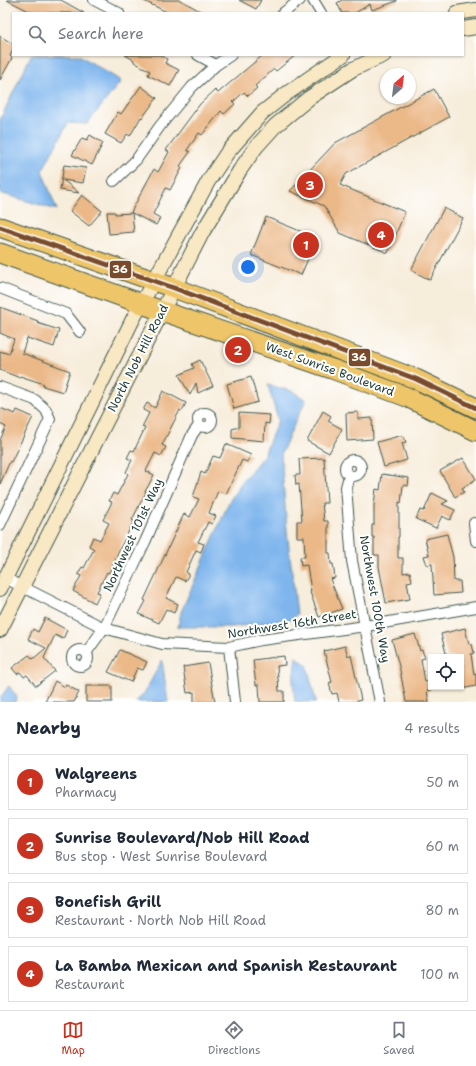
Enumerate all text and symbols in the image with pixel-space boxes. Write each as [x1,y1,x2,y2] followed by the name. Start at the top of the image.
[12,12,464,56] search box
[26,23,48,45] icon: search
[58,24,144,44] text: Search here
[380,68,416,104] north arrow
[297,170,323,200] pin: 3
[368,220,394,250] pin: 4
[293,230,319,260] pin: 1
[238,257,258,277] your location
[109,260,132,279] line badge: 36
[112,262,128,277] text: 36
[104,301,172,415] street label: North Nob Hill Road
[225,335,251,365] pin: 2
[263,338,397,400] street label: West Sunrise Boulevard
[348,348,371,367] line badge: 36
[351,350,367,365] text: 36
[100,476,166,594] street label: Northwest 101st Way
[356,534,394,664] street label: Northwest 100th Way
[226,606,358,642] street label: Northwest 16th Street
[428,654,464,690] map controls
[428,654,464,690] button: locate
[16,717,81,739] text: Nearby
[404,720,460,737] text: 4 results
[55,764,137,784] text: Walgreens
[27,774,33,791] text: 1
[426,774,459,791] text: 50 m
[55,784,117,801] text: Pharmacy
[55,828,310,848] text: Sunrise Boulevard/Nob Hill Road
[25,838,35,855] text: 2
[426,838,459,855] text: 60 m
[55,848,267,865] text: Bus stop · West Sunrise Boulevard
[55,892,161,912] text: Bonefish Grill
[25,902,35,919] text: 3
[425,902,459,919] text: 80 m
[55,912,266,929] text: Restaurant · North Nob Hill Road
[55,956,397,976] text: La Bamba Mexican and Spanish Restaurant
[25,966,35,983] text: 4
[420,966,459,983] text: 100 m
[55,976,125,993] text: Restaurant
[61,1019,85,1058] tab: Map
[208,1019,260,1058] tab: Directions
[383,1019,415,1058] tab: Saved

